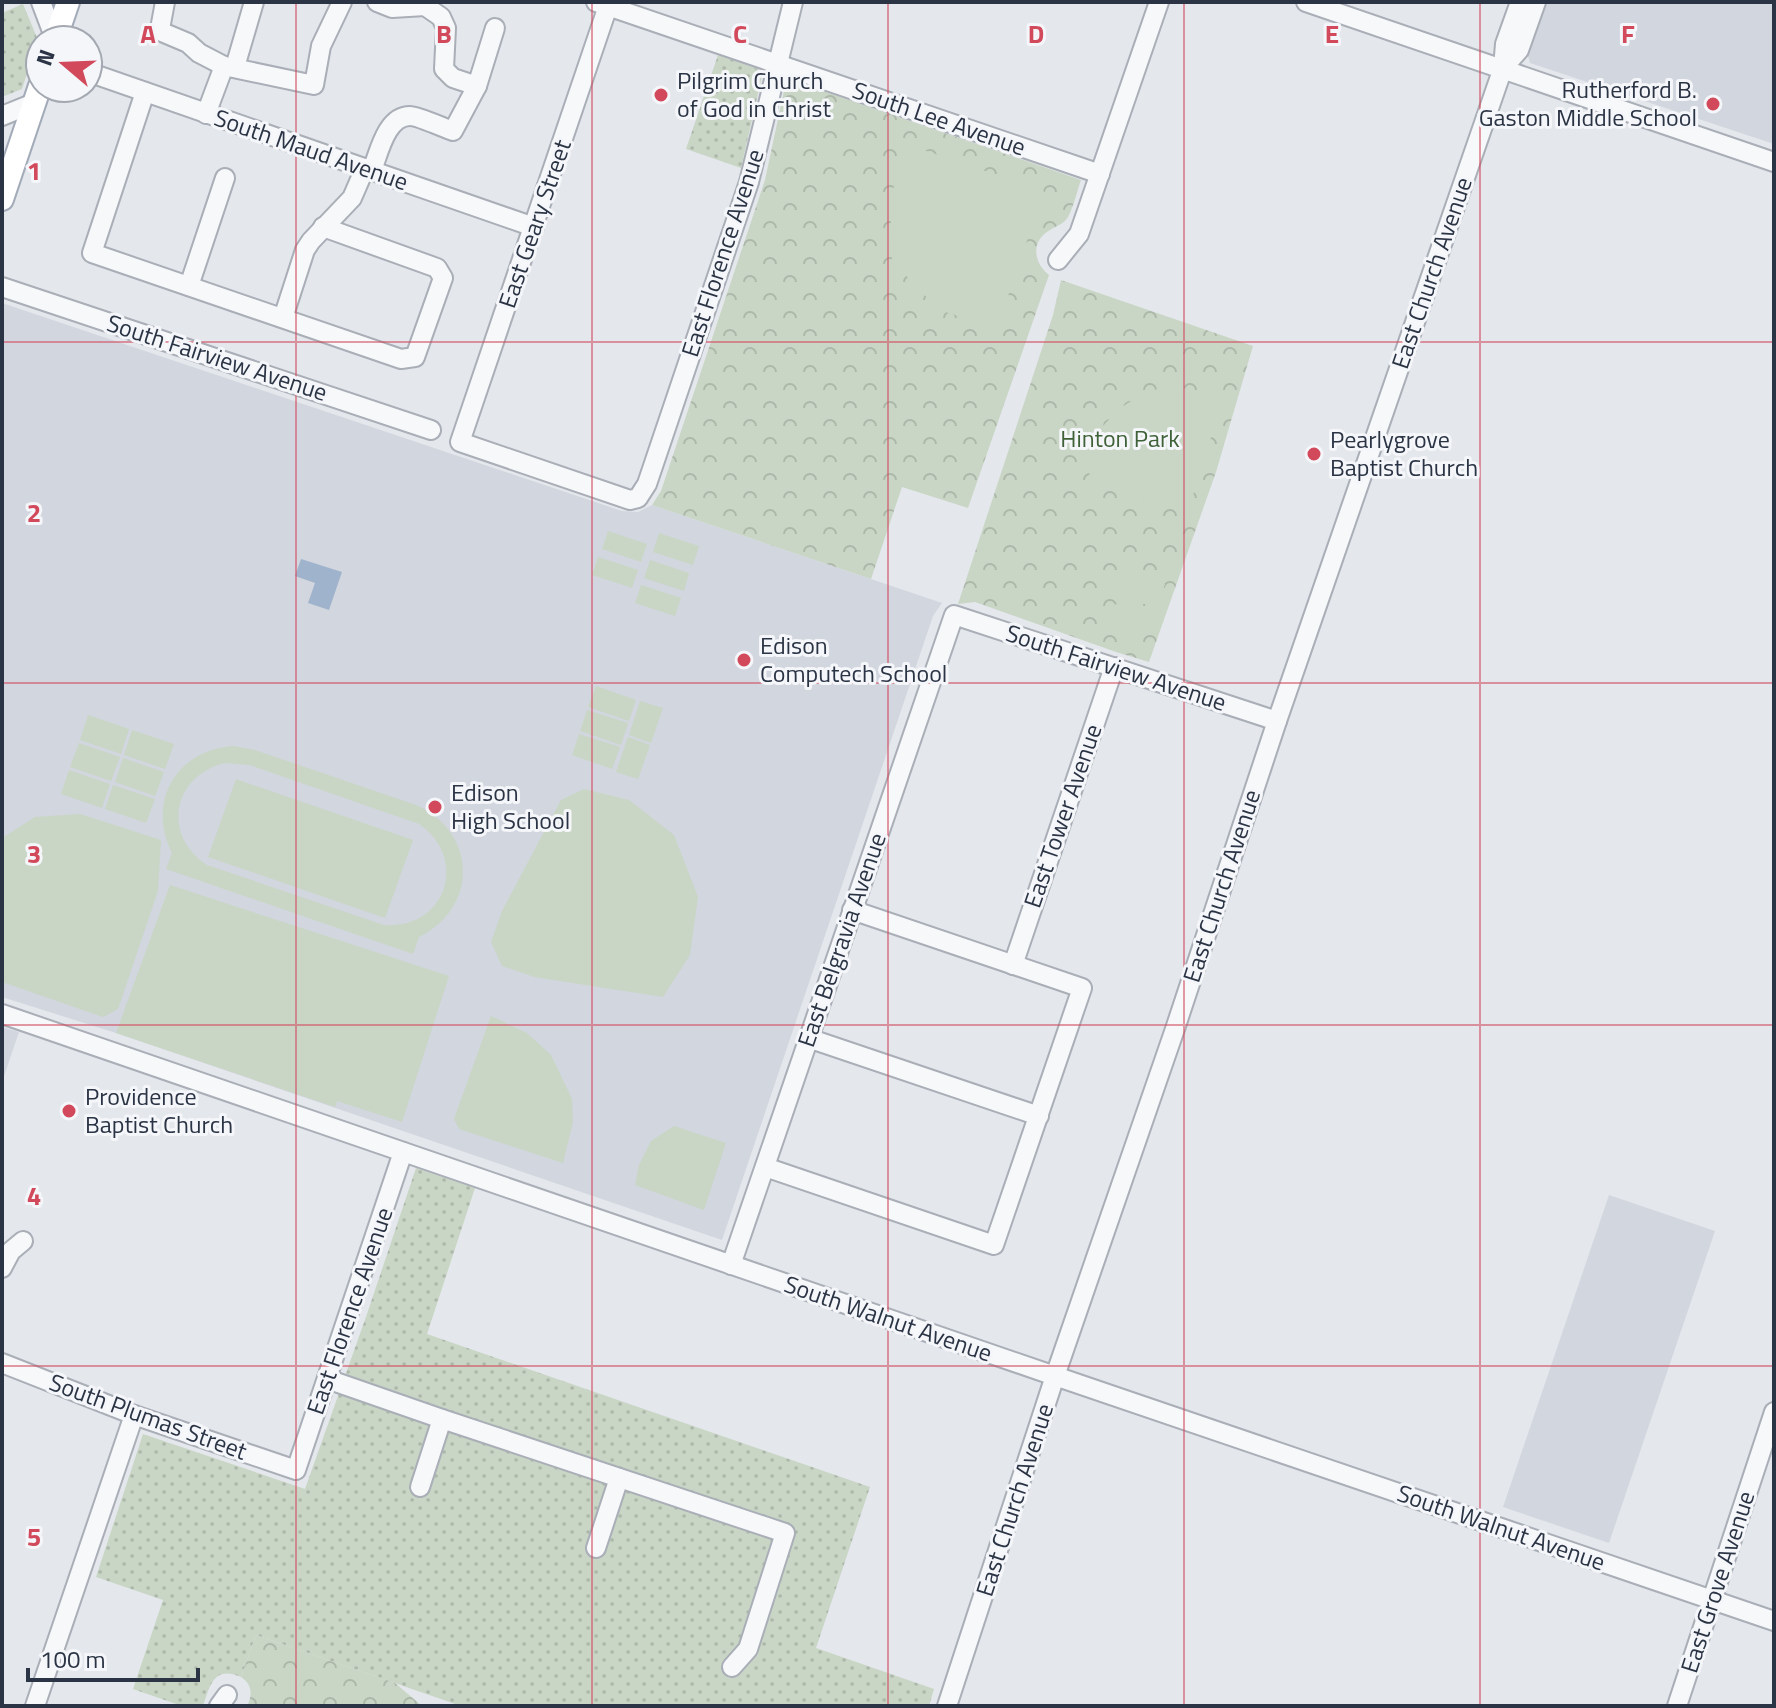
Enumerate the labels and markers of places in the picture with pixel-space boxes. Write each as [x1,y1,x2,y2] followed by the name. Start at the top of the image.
[677,62,831,126] place label: Pilgrim Church of God in Christ
[1479,71,1697,135] place label: Rutherford B. Gaston Middle School
[652,86,670,104] marker: Pilgrim Church of God in Christ
[1704,95,1722,113] marker: Rutherford B. Gaston Middle School
[1330,421,1478,485] place label: Pearlygrove Baptist Church
[1305,445,1323,463] marker: Pearlygrove Baptist Church
[760,627,947,691] place label: Edison Computech School
[735,651,753,669] marker: Edison Computech School
[451,774,570,838] place label: Edison High School
[426,798,444,816] marker: Edison High School
[85,1078,233,1142] place label: Providence Baptist Church
[60,1102,78,1120] marker: Providence Baptist Church

